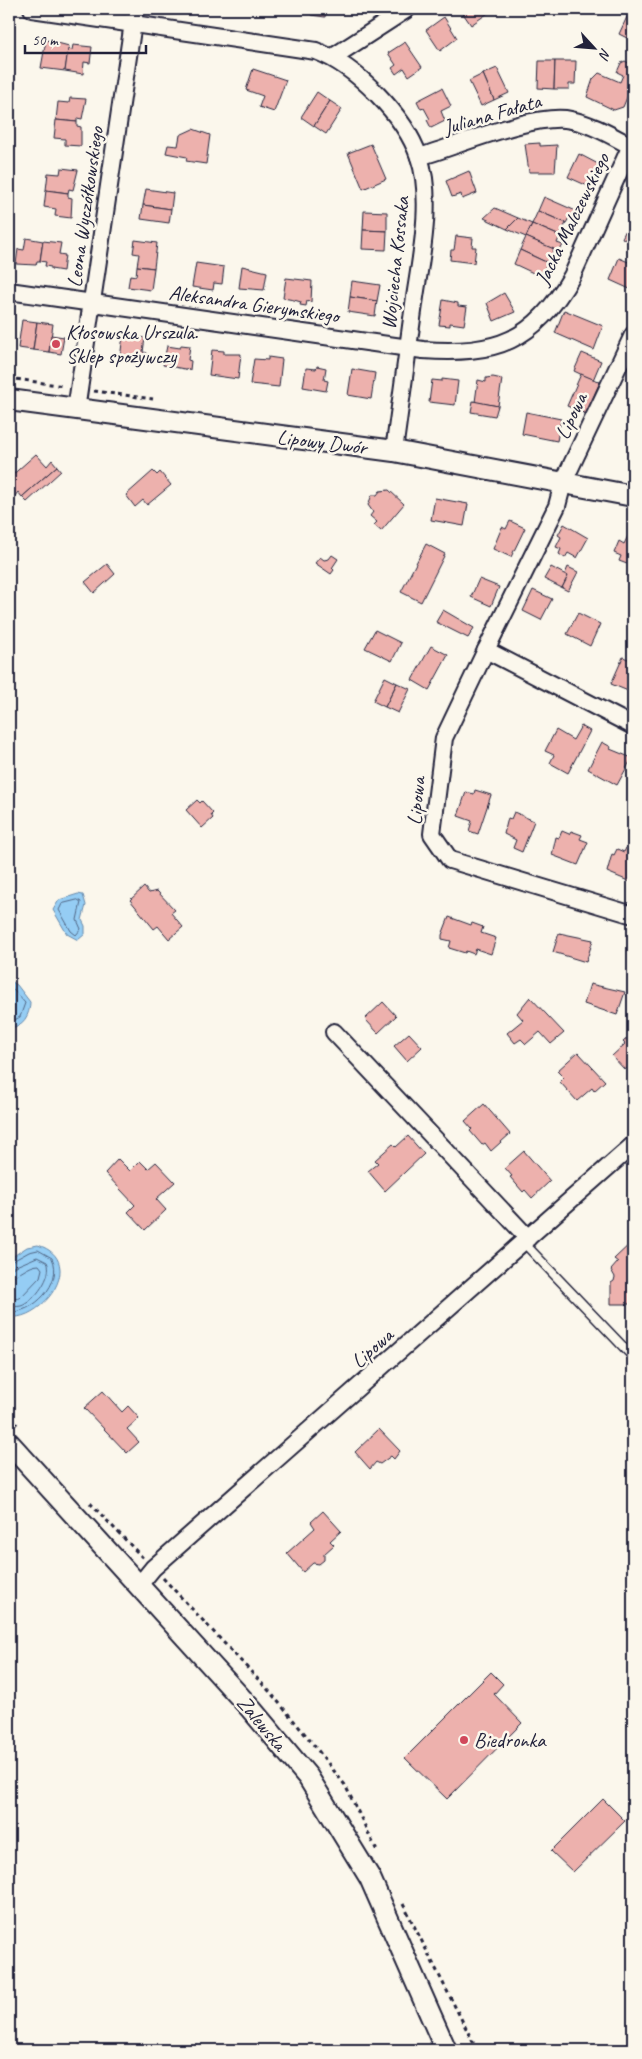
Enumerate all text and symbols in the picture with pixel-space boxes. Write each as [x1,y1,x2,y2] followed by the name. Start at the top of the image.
[25,22,146,54] scale bar
[570,22,620,72] north arrow
[32,31,59,50] text: 50 m
[595,46,615,63] text: N
[439,87,545,141] street label: Juliana Fałata
[61,124,109,289] street label: Leona Wyczółkowskiego
[528,147,616,290] street label: Jacka Malczewskiego
[375,193,415,331] street label: Wojciecha Kossaka
[167,279,343,329] street label: Aleksandra Gierymskiego
[66,319,199,369] place label: Kłosowska Urszula. Sklep spożywczy
[50,338,62,350] marker: Kłosowska Urszula. Sklep spożywczy
[549,387,594,443] street label: Lipowa
[276,424,371,461] street label: Lipowy Dwór
[401,774,431,826] street label: Lipowa
[346,1321,400,1374] street label: Lipowa
[231,1690,294,1758] street label: Zalewska
[474,1727,547,1753] place label: Biedronka
[458,1734,470,1746] marker: Biedronka

